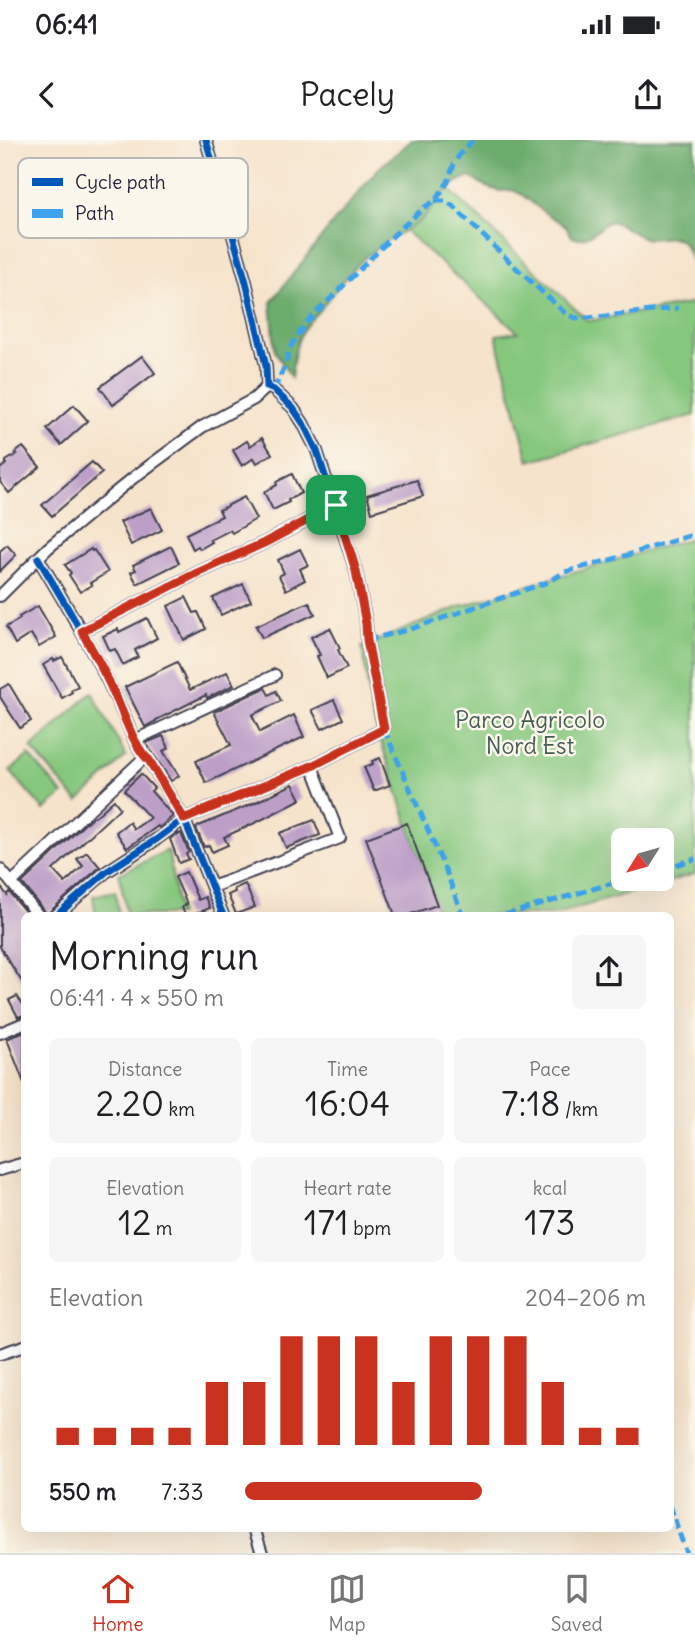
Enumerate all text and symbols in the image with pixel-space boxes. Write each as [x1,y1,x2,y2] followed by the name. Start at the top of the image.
[35,8,98,41] text: 06:41
[300,74,395,115] text: Pacely
[28,76,66,114] icon: back
[629,76,667,114] icon: share
[18,158,248,238] legend
[75,170,166,194] text: Cycle path
[75,201,114,225] text: Path
[306,475,366,535] pin
[317,486,355,524] icon: arrive
[455,705,605,760] park label: Parco Agricolo Nord Est
[611,828,674,891] north arrow
[611,828,674,891] map controls
[49,933,259,980] text: Morning run
[572,935,646,1009] button: share
[49,983,224,1012] text: 06:41 · 4 × 550 m
[108,1057,182,1081] text: Distance
[327,1057,368,1081] text: Time
[529,1057,570,1081] text: Pace
[95,1081,164,1125] text: 2.20
[305,1081,390,1125] text: 16:04
[501,1081,560,1125] text: 7:18
[164,1097,195,1121] text: km
[560,1097,598,1121] text: /km
[106,1176,184,1200] text: Elevation
[303,1176,392,1200] text: Heart rate
[533,1176,567,1200] text: kcal
[118,1200,151,1244] text: 12
[304,1200,349,1244] text: 171
[524,1200,575,1244] text: 173
[151,1216,172,1240] text: m
[349,1216,391,1240] text: bpm
[49,1283,143,1312] text: Elevation
[525,1283,646,1312] text: 204–206 m
[49,1477,116,1506] text: 550 m
[161,1477,204,1506] text: 7:33
[92,1570,144,1636] tab: Home
[328,1570,366,1636] tab: Map
[551,1570,603,1636] tab: Saved

